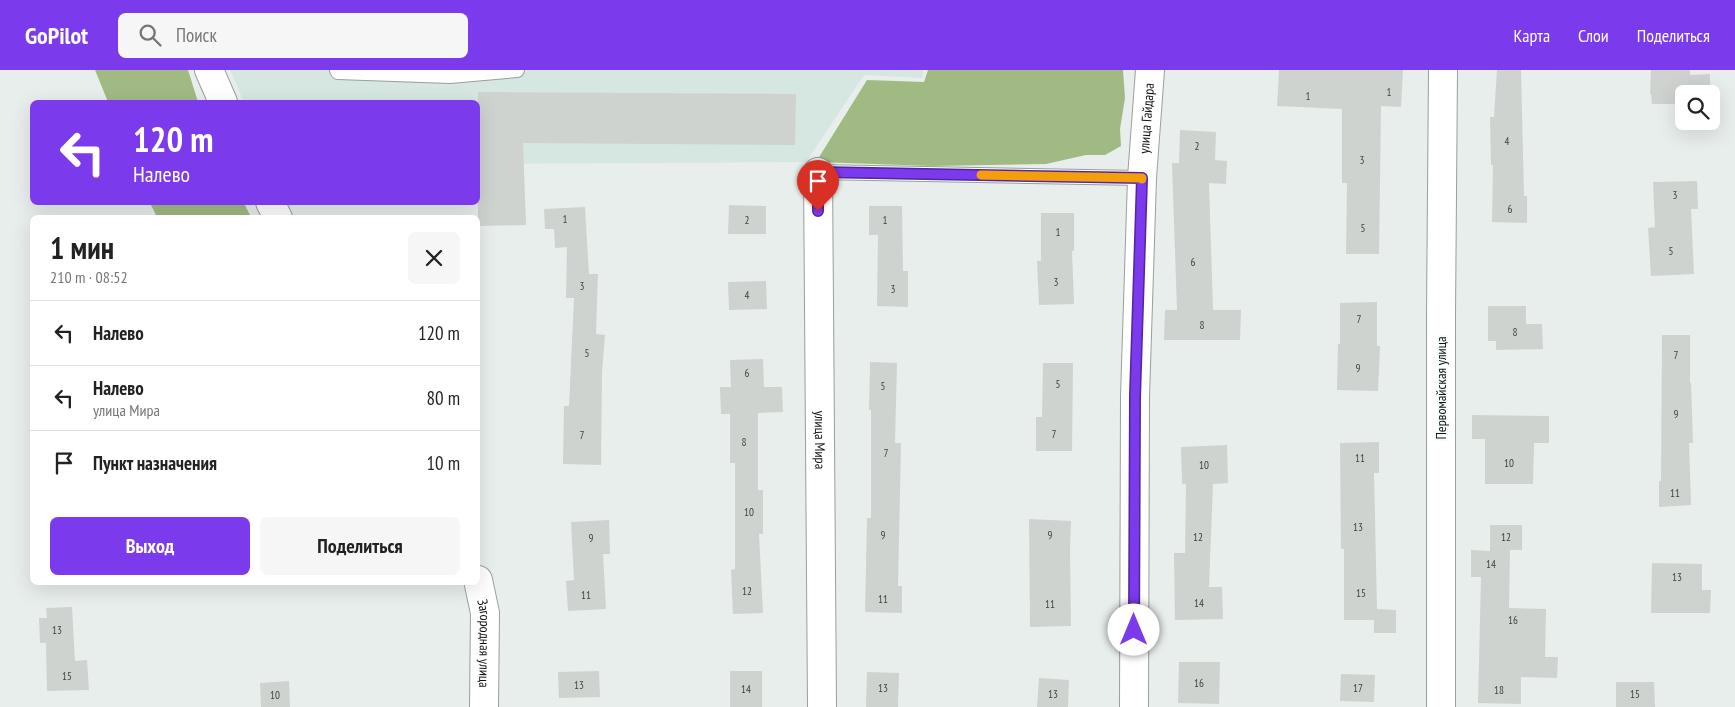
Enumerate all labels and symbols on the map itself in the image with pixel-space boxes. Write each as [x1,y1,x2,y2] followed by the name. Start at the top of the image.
[1135,82,1158,154] street label: улица Гайдара
[1387,85,1392,99] house number: 1
[1306,89,1311,103] house number: 1
[1505,134,1510,148] house number: 4
[1195,139,1200,153] house number: 2
[1360,153,1365,167] house number: 3
[797,160,839,211] pin
[1673,188,1678,202] house number: 3
[1508,202,1513,216] house number: 6
[563,212,568,226] house number: 1
[745,213,750,227] house number: 2
[883,213,888,227] house number: 1
[1361,221,1366,235] house number: 5
[1056,225,1061,239] house number: 1
[1669,244,1674,258] house number: 5
[1191,255,1196,269] house number: 6
[1054,275,1059,289] house number: 3
[580,279,585,293] house number: 3
[891,282,896,296] house number: 3
[745,288,750,302] house number: 4
[1357,312,1362,326] house number: 7
[1200,318,1205,332] house number: 8
[1513,325,1518,339] house number: 8
[1432,336,1450,440] street label: Первомайская улица
[585,346,590,360] house number: 5
[1674,348,1679,362] house number: 7
[1356,361,1361,375] house number: 9
[745,366,750,380] house number: 6
[1056,377,1061,391] house number: 5
[881,379,886,393] house number: 5
[1674,407,1679,421] house number: 9
[811,411,829,469] street label: улица Мира
[1052,427,1057,441] house number: 7
[580,428,585,442] house number: 7
[742,435,747,449] house number: 8
[884,446,889,460] house number: 7
[1355,451,1365,465] house number: 11
[1504,456,1514,470] house number: 10
[1199,458,1209,472] house number: 10
[1670,486,1680,500] house number: 11
[744,505,754,519] house number: 10
[1353,520,1363,534] house number: 13
[881,528,886,542] house number: 9
[1048,528,1053,542] house number: 9
[1193,530,1203,544] house number: 12
[1501,530,1511,544] house number: 12
[589,531,594,545] house number: 9
[1486,557,1496,571] house number: 14
[1672,570,1682,584] house number: 13
[742,584,752,598] house number: 12
[1356,586,1366,600] house number: 15
[581,588,591,602] house number: 11
[878,592,888,606] house number: 11
[1194,596,1204,610] house number: 14
[473,597,494,688] street label: Загородная улица
[1045,597,1055,611] house number: 11
[1107,603,1159,655] position arrow
[1508,613,1518,627] house number: 16
[52,623,62,637] house number: 13
[62,669,72,683] house number: 15
[1194,676,1204,690] house number: 16
[574,678,584,692] house number: 13
[878,681,888,695] house number: 13
[1353,681,1363,695] house number: 17
[741,682,751,696] house number: 14
[1494,683,1504,697] house number: 18
[1048,687,1058,701] house number: 13
[1630,687,1640,701] house number: 15
[270,688,280,702] house number: 10

